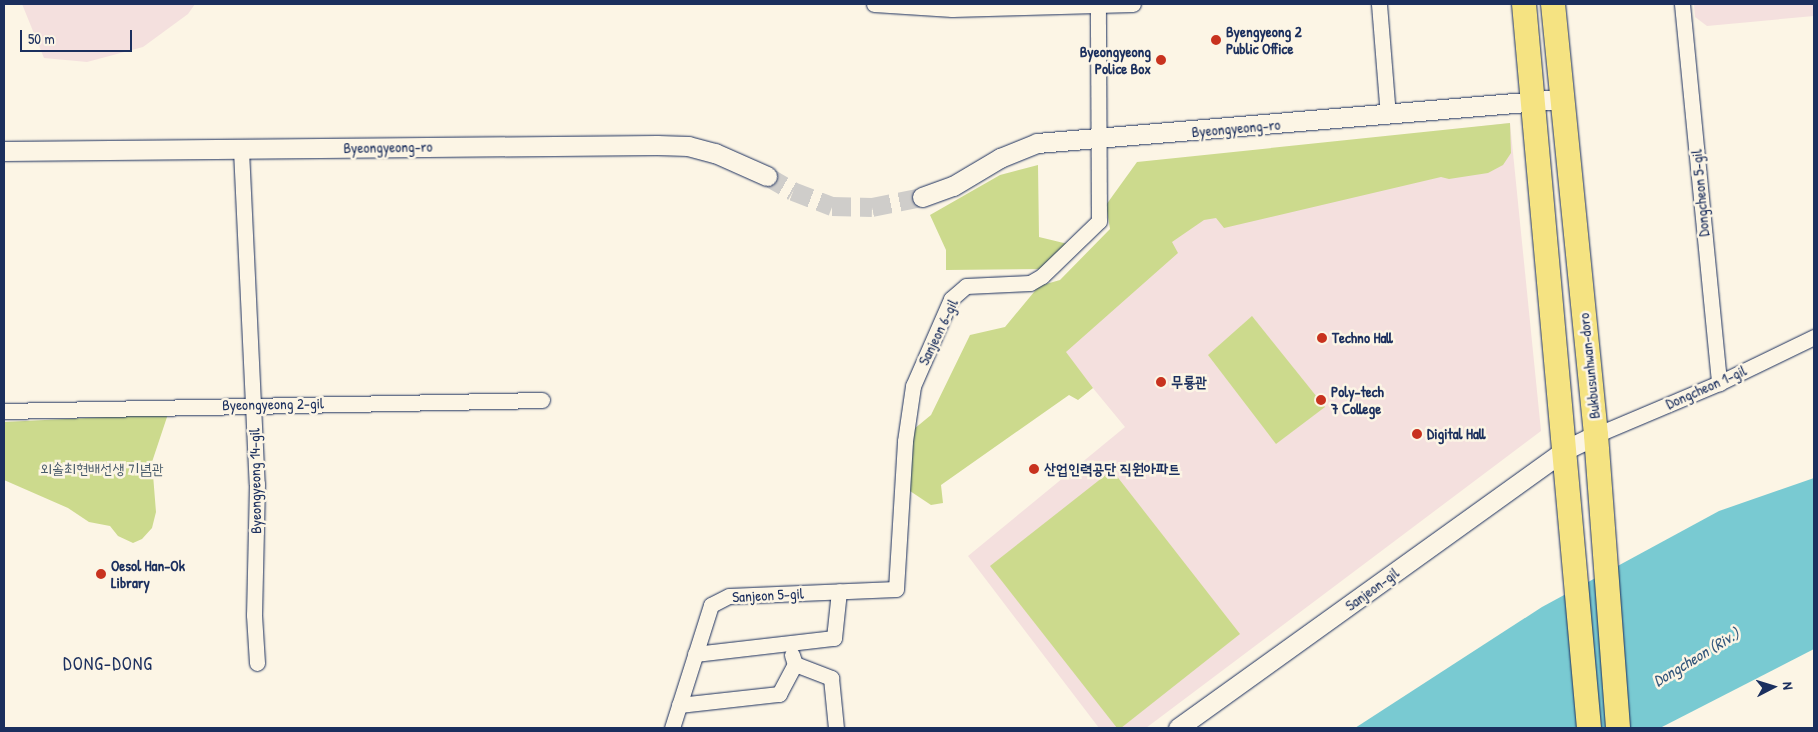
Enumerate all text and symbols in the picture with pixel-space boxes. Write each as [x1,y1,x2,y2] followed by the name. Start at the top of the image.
[22,20,135,52] scale bar
[1226,22,1302,57] place label: Byengyeong 2 Public Office
[28,28,55,49] text: 50 m
[1210,34,1222,46] marker: Byengyeong 2 Public Office
[1080,42,1151,77] place label: Byeongyeong Police Box
[1155,54,1167,66] marker: Byeongyeong Police Box
[1191,115,1281,141] street label: Byeongyeong-ro
[343,137,433,157] street label: Byeongyeong-ro
[1687,149,1713,237] street label: Dongcheon 5-gil
[914,296,962,368] street label: Sanjeon 6-gil
[1574,312,1604,420] street label: Bukbusunhwan-doro
[1332,329,1393,347] place label: Techno Hall
[1316,332,1328,344] marker: Techno Hall
[1663,361,1749,413] street label: Dongcheon 1-gil
[1171,373,1207,391] place label: 무룡관
[1155,376,1167,388] marker: 무룡관
[1331,382,1384,417] place label: Poly-tech 7 College
[222,394,324,414] street label: Byeongyeong 2-gil
[1315,394,1327,406] marker: Poly-tech 7 College
[1427,425,1485,443] place label: Digital Hall
[245,428,265,534] street label: Byeongyeong 14-gil
[1411,428,1423,440] marker: Digital Hall
[40,460,164,478] park label: 외솔최현배선생 기념관
[1044,460,1180,478] place label: 산업인력공단 직원아파트
[1028,463,1040,475] marker: 산업인력공단 직원아파트
[111,556,185,591] place label: Oesol Han-Ok Library
[1342,564,1402,614] street label: Sanjeon-gil
[95,568,107,580] marker: Oesol Han-Ok Library
[732,584,804,606] street label: Sanjeon 5-gil
[1650,624,1742,690] water label: Dongcheon (Riv.)
[62,653,154,675] district label: DONG-DONG
[1748,662,1798,712] north arrow
[1779,681,1798,690] text: N

